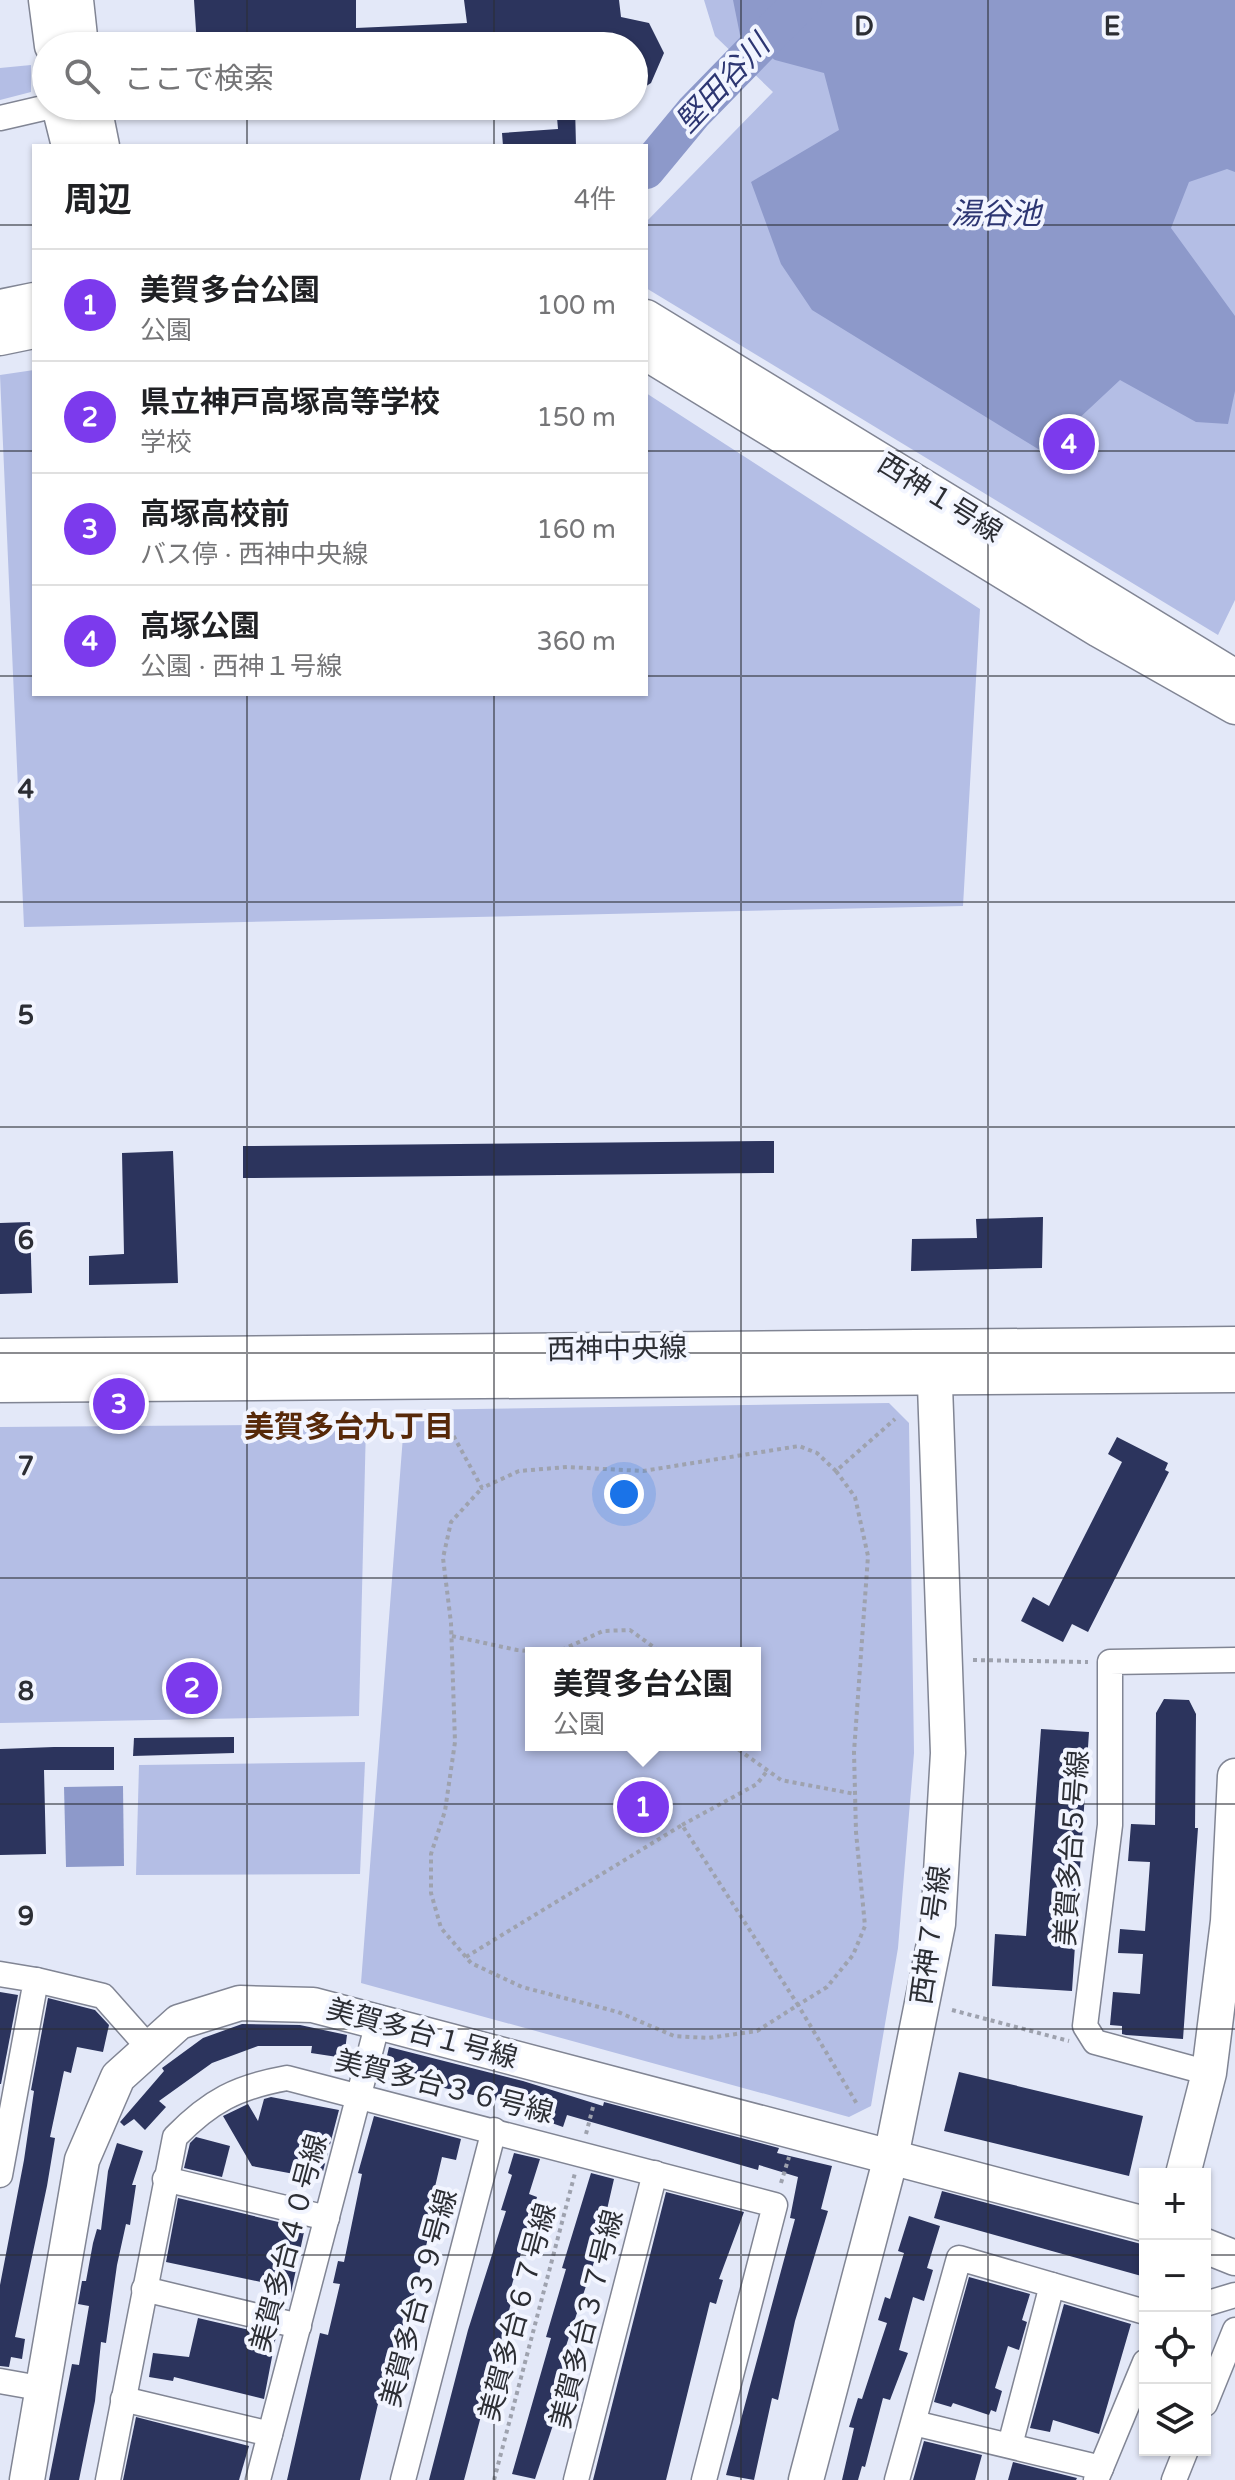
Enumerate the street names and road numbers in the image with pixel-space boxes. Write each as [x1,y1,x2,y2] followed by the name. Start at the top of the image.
[872,446,1008,550] street label: 西神１号線
[547,1331,687,1367] street label: 西神中央線
[1048,1749,1096,1947] street label: 美賀多台５号線
[904,1863,958,2007] street label: 西神７号線
[323,1992,521,2076] street label: 美賀多台１号線
[331,2043,557,2131] street label: 美賀多台３６号線
[244,2130,334,2356] street label: 美賀多台４０号線
[374,2185,464,2411] street label: 美賀多台３９号線
[473,2199,563,2425] street label: 美賀多台６７号線
[543,2206,631,2432] street label: 美賀多台３７号線

